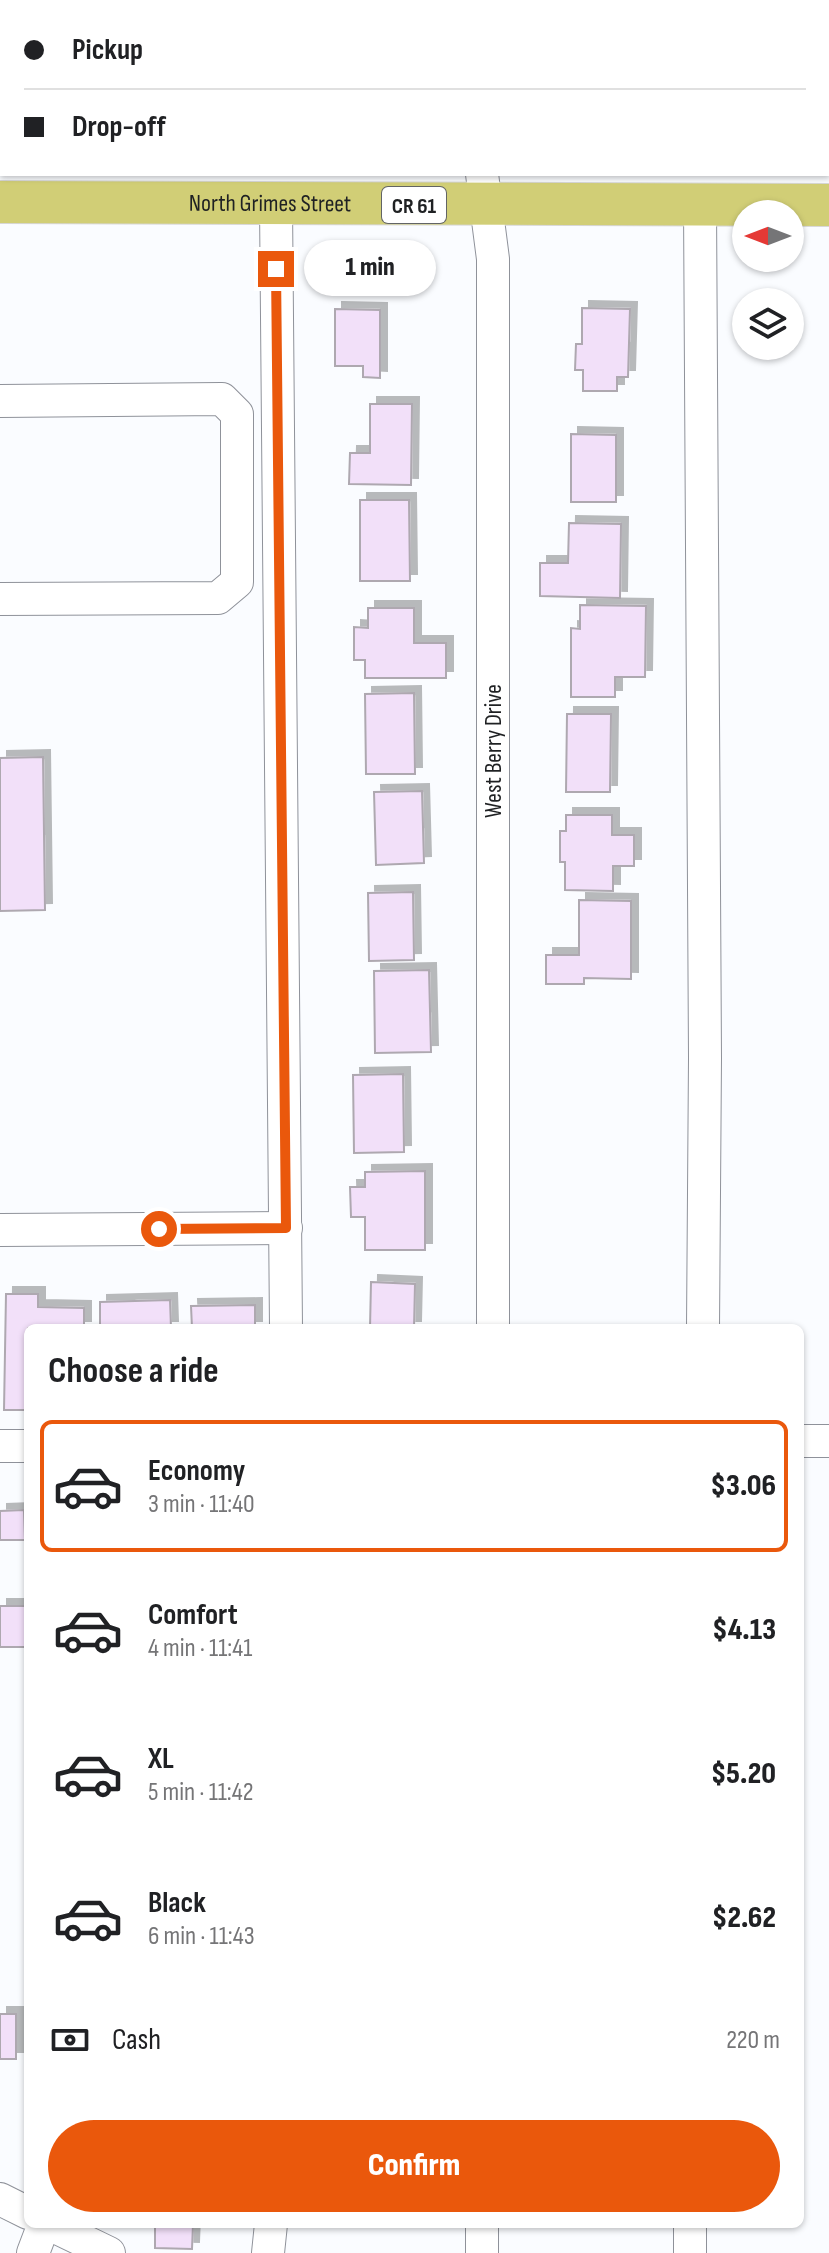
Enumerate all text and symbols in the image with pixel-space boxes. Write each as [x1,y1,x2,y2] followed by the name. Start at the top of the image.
[72,32,143,68] text: Pickup
[72,109,166,145] text: Drop-off
[382,187,446,223] road number: CR 61
[189,189,351,218] street label: North Grimes Street
[732,200,804,272] north arrow
[732,200,804,360] map controls
[304,241,436,297] callout: 1 min
[258,251,294,287] route end
[345,252,395,283] text: 1 min
[732,288,804,360] button: layers
[479,684,508,818] street label: West Berry Drive
[141,1211,177,1247] route start
[48,1350,219,1393] text: Choose a ride
[52,1450,124,1522] icon: car
[148,1453,245,1489] text: Economy
[711,1468,776,1504] text: $3.06
[148,1489,255,1520] text: 3 min · 11:40
[52,1594,124,1666] icon: car
[148,1597,238,1633] text: Comfort
[712,1612,776,1648] text: $4.13
[148,1633,252,1664] text: 4 min · 11:41
[52,1738,124,1810] icon: car
[148,1741,174,1777] text: XL
[711,1756,776,1792] text: $5.20
[148,1777,253,1808] text: 5 min · 11:42
[52,1882,124,1954] icon: car
[148,1885,206,1921] text: Black
[712,1900,776,1936] text: $2.62
[148,1921,255,1952] text: 6 min · 11:43
[48,2018,92,2062] icon: cash
[112,2022,161,2058] text: Cash
[726,2025,780,2056] text: 220 m
[48,2120,780,2212] button: Confirm

